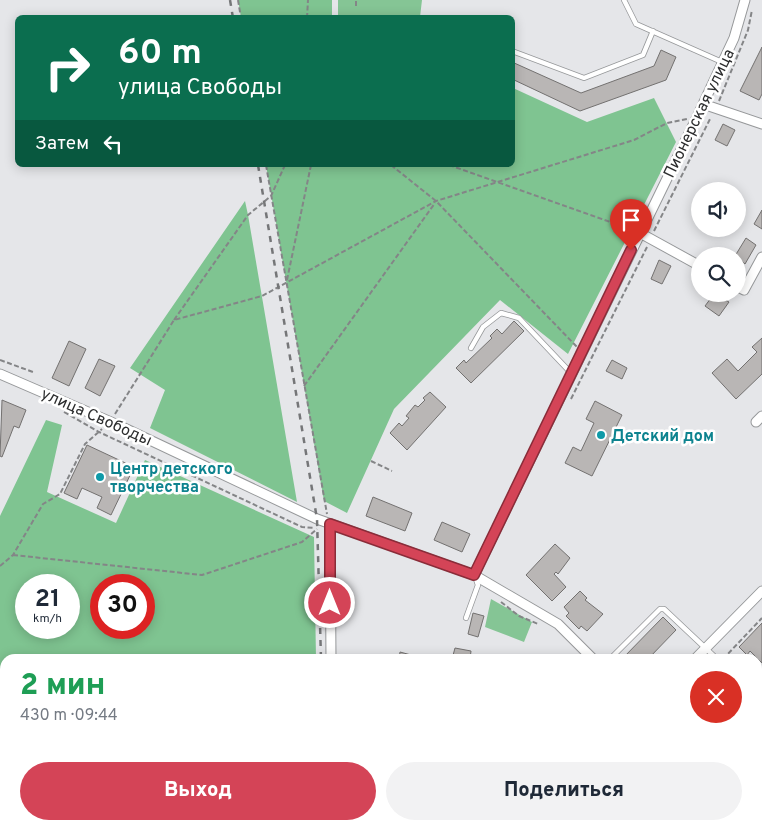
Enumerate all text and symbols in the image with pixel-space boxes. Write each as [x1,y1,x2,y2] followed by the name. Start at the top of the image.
[118,32,202,76] text: 60 m
[35,35,100,100] icon: right
[660,46,740,182] street label: Пионерская улица
[118,75,282,102] text: улица Свободы
[99,130,127,158] icon: left
[35,132,89,156] text: Затем
[691,182,746,302] map controls
[691,182,746,237] button: sound
[610,199,652,250] pin
[617,206,645,234] icon: arrive
[691,247,746,302] button: search
[38,384,155,451] street label: улица Свободы
[611,427,714,447] place label: Детский дом
[595,429,607,441] marker: Детский дом
[110,460,233,498] place label: Центр детского творчества
[94,471,106,483] marker: Центр детского творчества
[90,574,155,639] speed limit sign: 30
[303,576,355,628] position arrow
[35,584,60,616] text: 21
[33,611,62,627] text: km/h
[20,668,105,705] text: 2 мин
[690,671,742,723] button: close
[20,706,118,726] text: 430 m · 09:44
[20,762,376,820] button: Выход
[386,762,742,820] button: Поделиться

